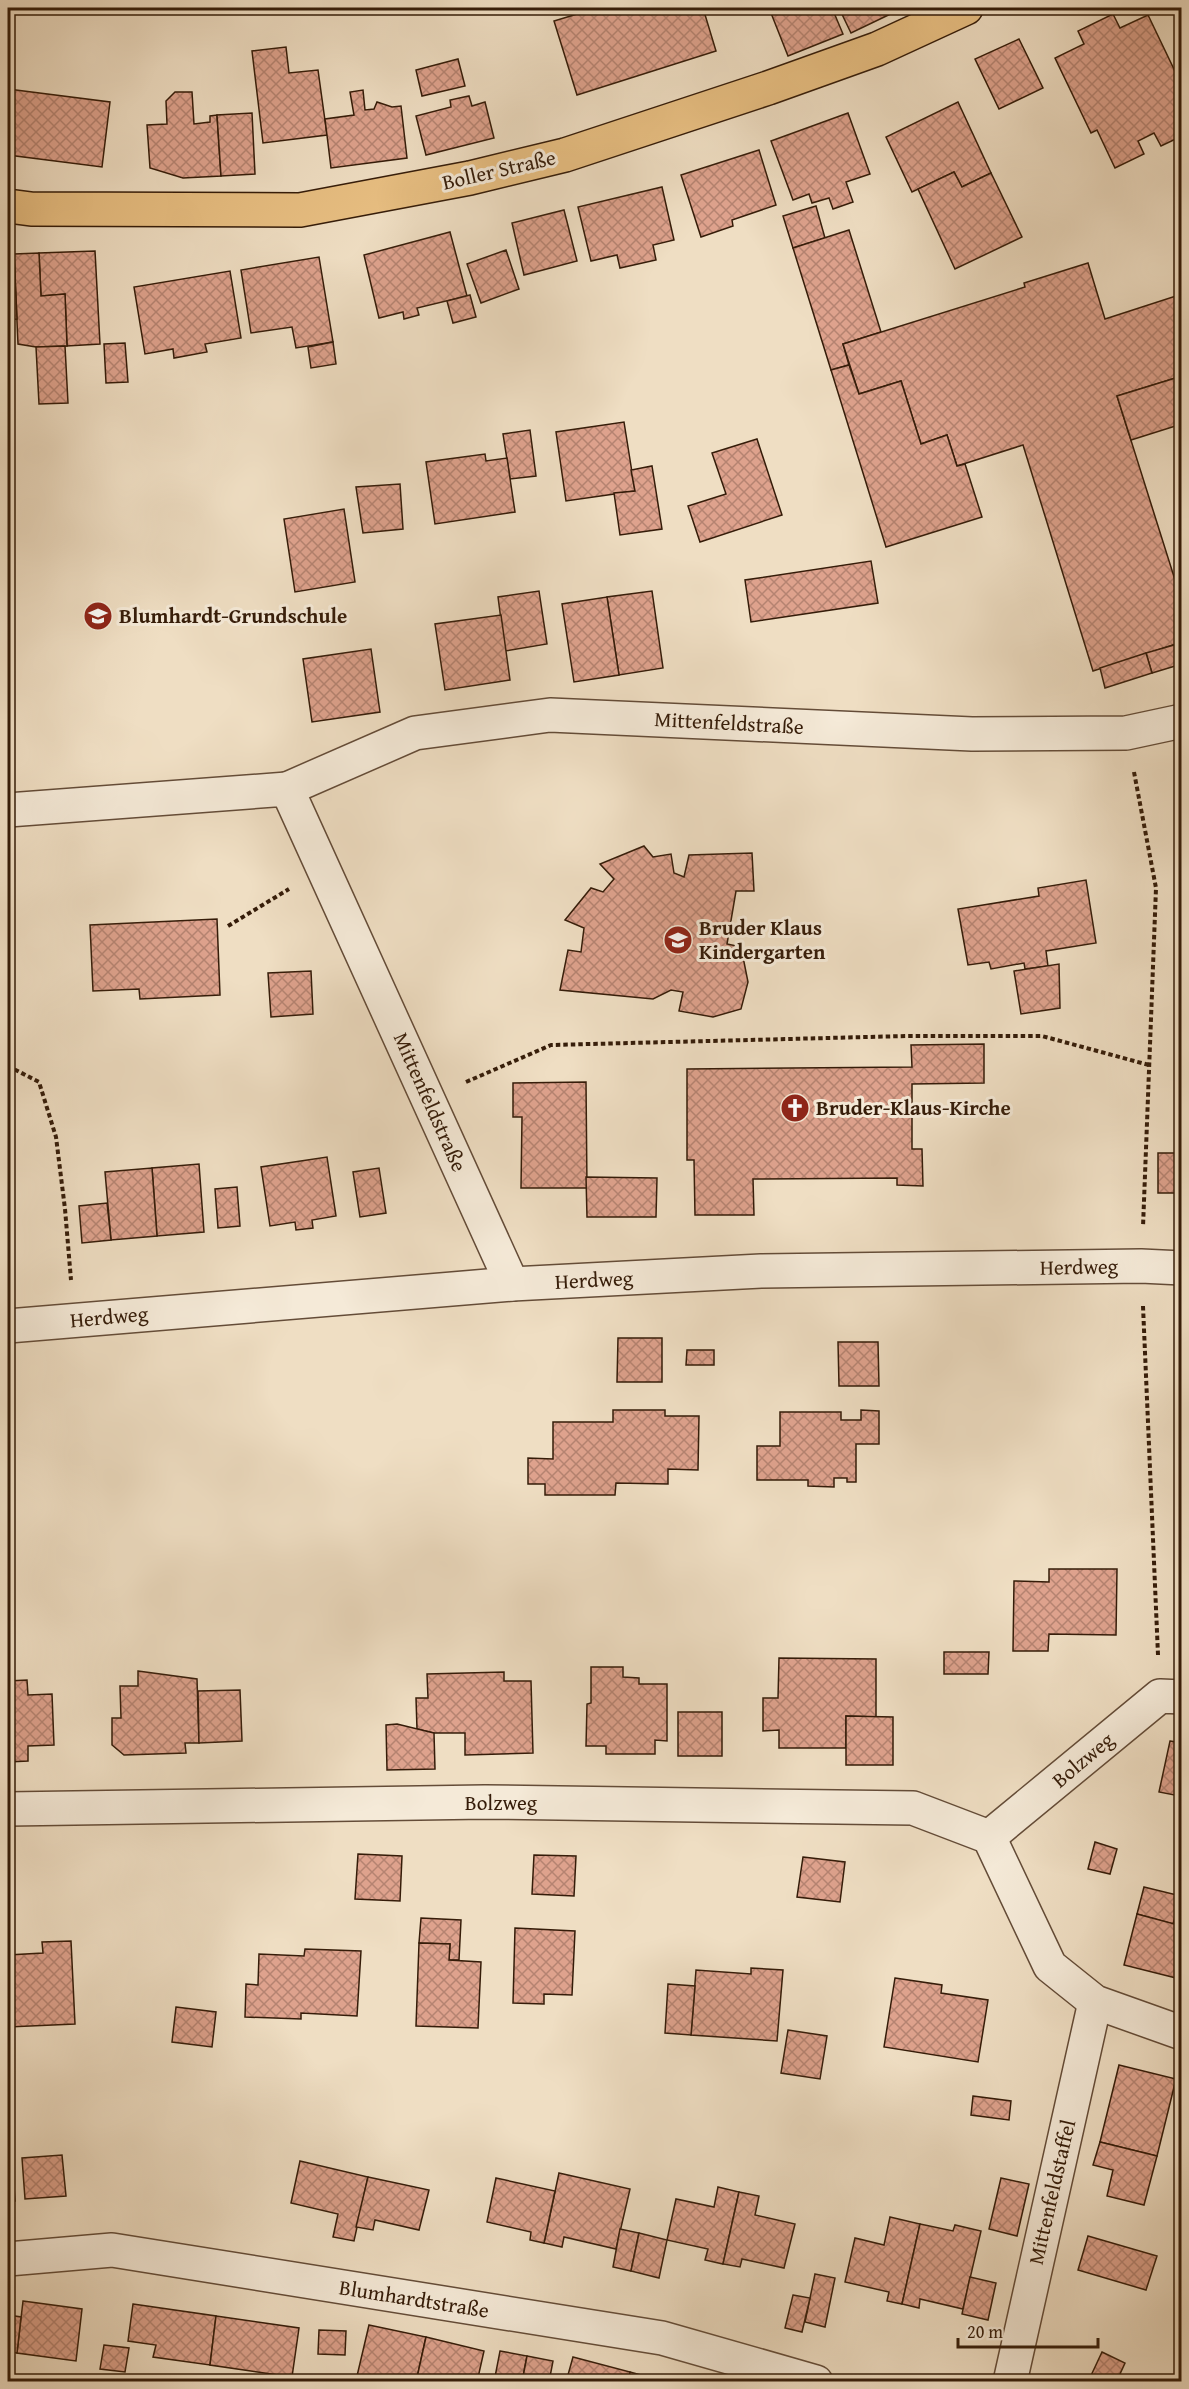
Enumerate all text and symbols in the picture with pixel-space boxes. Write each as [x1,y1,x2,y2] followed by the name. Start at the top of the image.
[439,141,559,198] street label: Boller Straße
[82,600,114,632] school or university icon: Blumhardt-Grundschule
[119,600,347,631] place label: Blumhardt-Grundschule
[654,703,805,742] street label: Mittenfeldstraße
[699,912,826,967] place label: Bruder Klaus Kindergarten
[662,924,694,956] school or university icon: Bruder Klaus Kindergarten
[386,1027,475,1177] street label: Mittenfeldstraße
[779,1092,811,1124] church icon: Bruder-Klaus-Kirche
[816,1092,1011,1123] place label: Bruder-Klaus-Kirche
[1040,1250,1119,1283] street label: Herdweg
[554,1262,634,1297] street label: Herdweg
[69,1298,150,1335] street label: Herdweg
[1045,1724,1121,1795] street label: Bolzweg
[465,1787,538,1818] street label: Bolzweg
[1020,2116,1083,2268] street label: Mittenfeldstaffel
[337,2271,491,2326] street label: Blumhardtstraße
[958,2311,1098,2349] scale bar
[967,2318,1003,2345] text: 20 m

